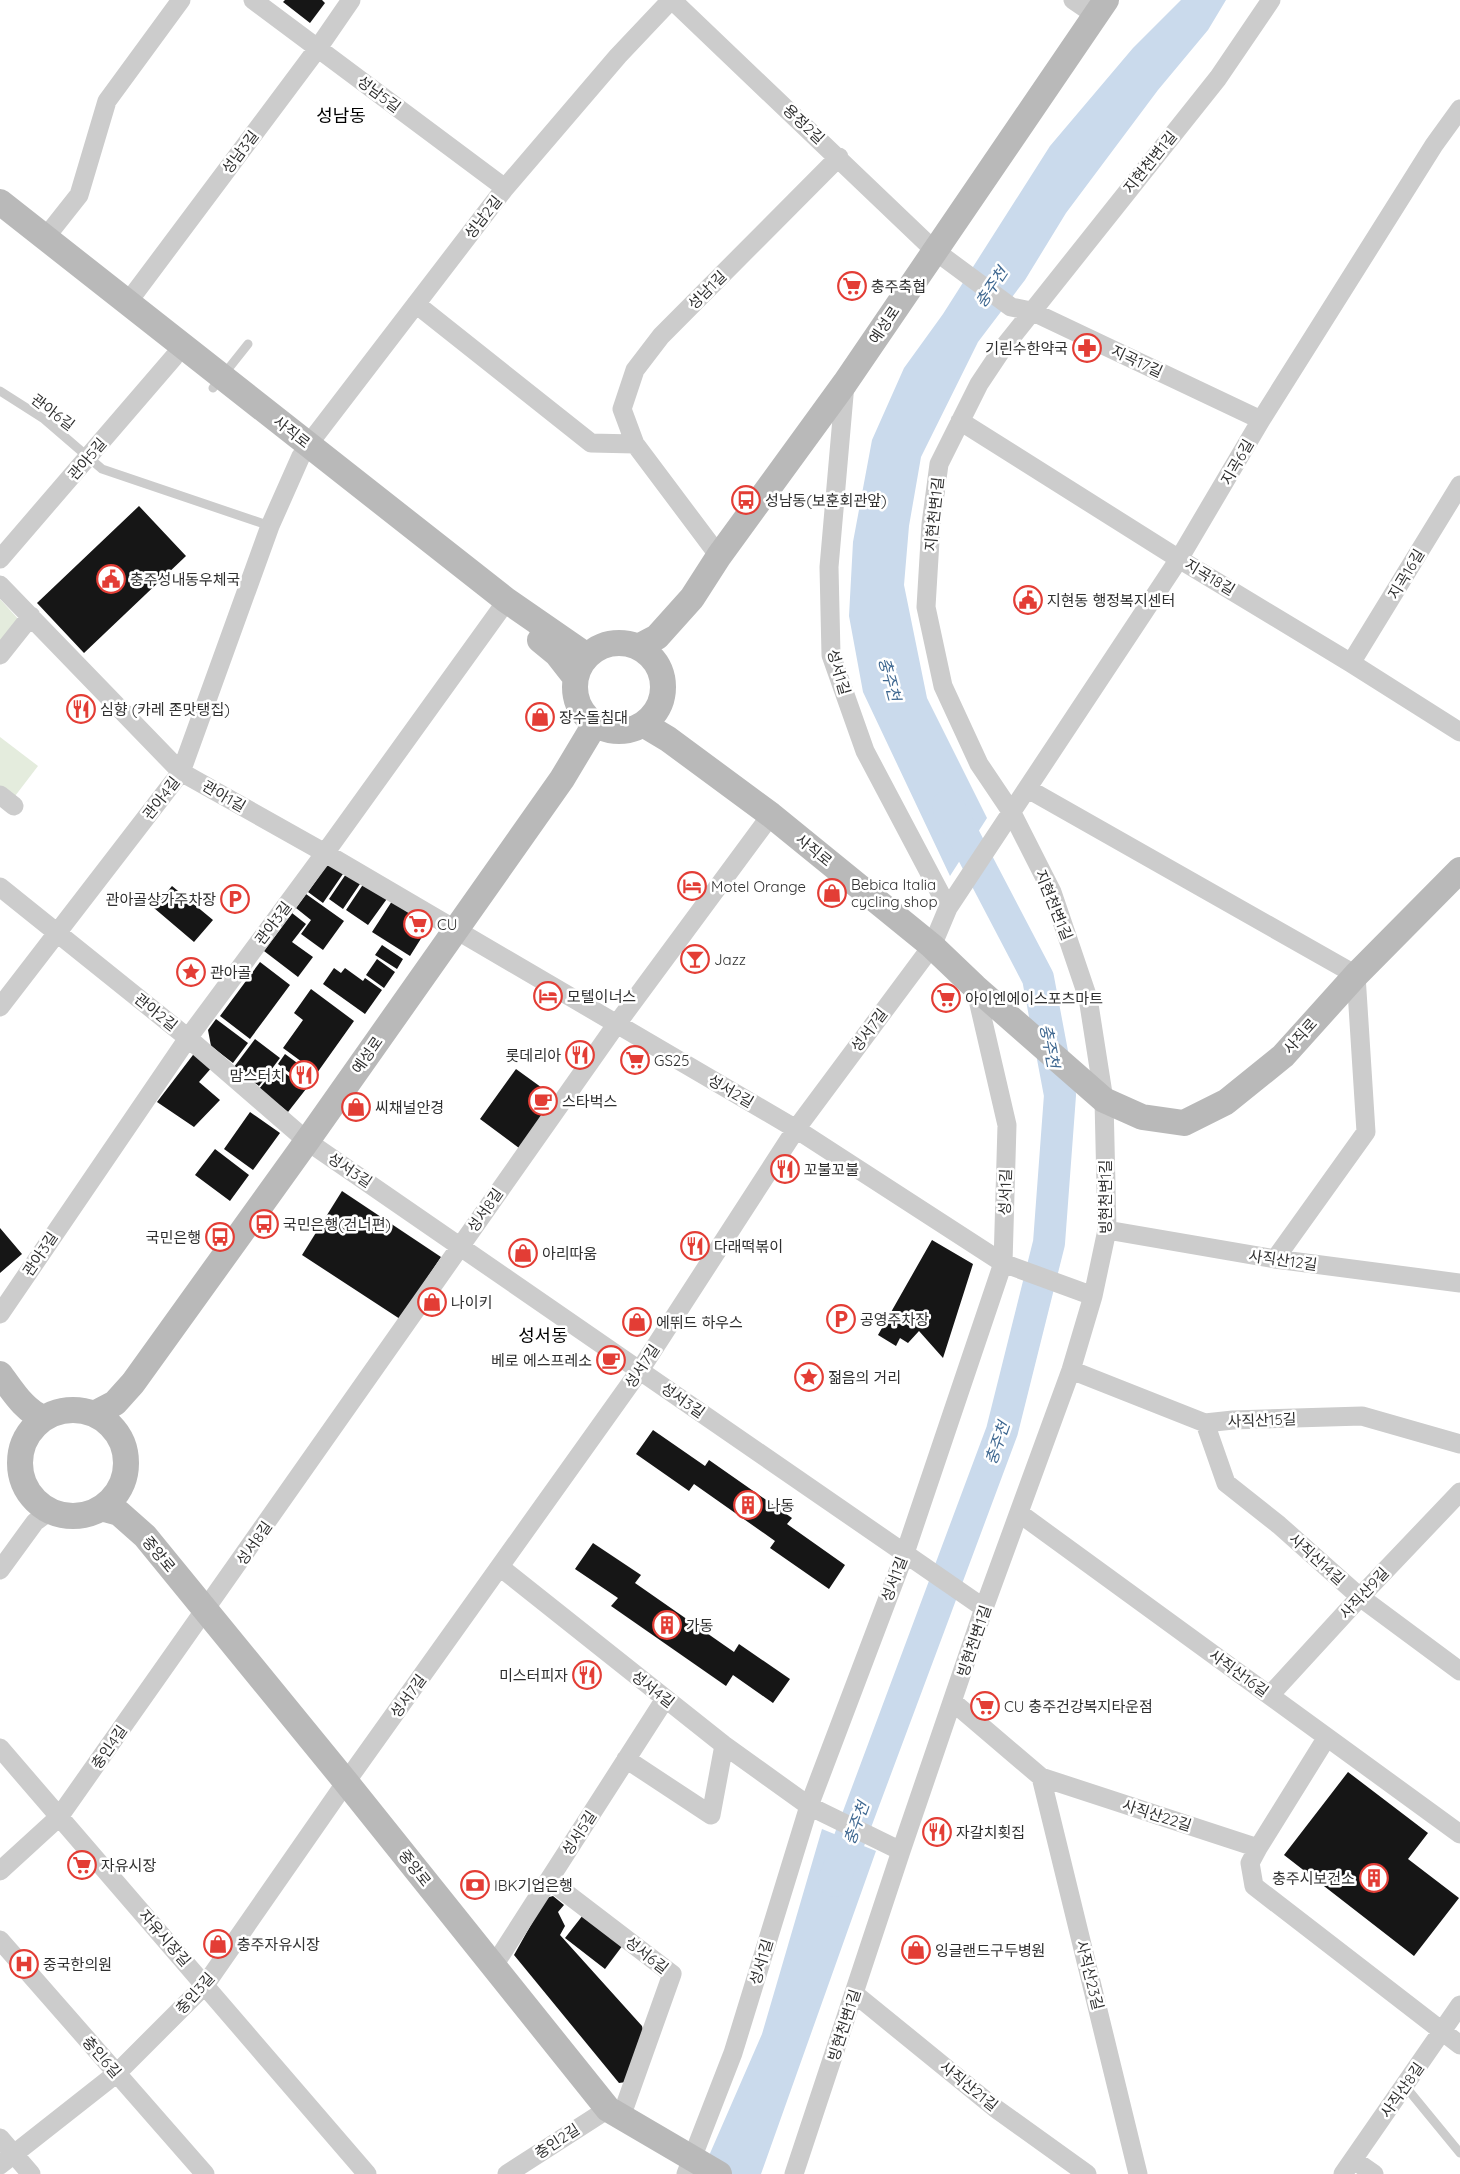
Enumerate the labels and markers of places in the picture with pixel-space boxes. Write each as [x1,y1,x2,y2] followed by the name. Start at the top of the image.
[837,271,867,301] supermarket icon: 충주축협
[871,277,926,296] place label: 충주축협
[1072,333,1102,363] pharmacy icon: 기린수한약국
[985,339,1068,358] place label: 기린수한약국
[731,485,761,515] bus stop icon: 성남동(보훈회관앞)
[765,491,887,510] place label: 성남동(보훈회관앞)
[96,564,126,594] public building icon: 충주성내동우체국
[130,570,240,589] place label: 충주성내동우체국
[1013,585,1043,615] public building icon: 지현동 행정복지센터
[1047,591,1175,610] place label: 지현동 행정복지센터
[66,694,96,724] restaurant icon: 심향 (카레 존맛탱집)
[100,700,230,719] place label: 심향 (카레 존맛탱집)
[525,702,555,732] shop icon: 장수돌침대
[559,708,628,727] place label: 장수돌침대
[677,871,707,901] hotel icon: Motel Orange
[851,875,937,911] place label: Bebica Italia cycling shop
[711,877,806,896] place label: Motel Orange
[817,878,847,908] shop icon: Bebica Italia cycling shop
[220,884,250,914] parking icon: 관아골상가주차장
[106,890,216,909] place label: 관아골상가주차장
[403,909,433,939] supermarket icon: CU
[437,915,458,934] place label: CU
[680,944,710,974] bar icon: Jazz
[714,950,746,969] place label: Jazz
[176,957,206,987] place icon: 관아골
[210,963,251,982] place label: 관아골
[533,981,563,1011] hotel icon: 모텔이너스
[931,983,961,1013] supermarket icon: 아이엔에이스포츠마트
[567,987,636,1006] place label: 모텔이너스
[965,989,1103,1008] place label: 아이엔에이스포츠마트
[565,1040,595,1070] restaurant icon: 롯데리아
[620,1045,650,1075] supermarket icon: GS25
[506,1046,561,1065] place label: 롯데리아
[654,1051,689,1070] place label: GS25
[289,1060,319,1090] restaurant icon: 맘스터치
[230,1066,285,1085] place label: 맘스터치
[528,1086,558,1116] cafe icon: 스타벅스
[341,1092,371,1122] shop icon: 씨채널안경
[562,1092,617,1111] place label: 스타벅스
[375,1098,444,1117] place label: 씨채널안경
[770,1154,800,1184] restaurant icon: 꼬불꼬불
[804,1160,859,1179] place label: 꼬불꼬불
[249,1209,279,1239] bus stop icon: 국민은행(건너편)
[283,1215,391,1234] place label: 국민은행(건너편)
[205,1222,235,1252] bus stop icon: 국민은행
[146,1228,201,1247] place label: 국민은행
[680,1231,710,1261] restaurant icon: 다래떡볶이
[714,1237,783,1256] place label: 다래떡볶이
[508,1238,538,1268] shop icon: 아리따움
[542,1244,597,1263] place label: 아리따움
[417,1287,447,1317] shop icon: 나이키
[451,1293,492,1312] place label: 나이키
[826,1304,856,1334] parking icon: 공영주차장
[622,1307,652,1337] shop icon: 에뛰드 하우스
[860,1310,929,1329] place label: 공영주차장
[656,1313,743,1332] place label: 에뛰드 하우스
[596,1345,626,1375] cafe icon: 베로 에스프레소
[491,1351,592,1370] place label: 베로 에스프레소
[794,1362,824,1392] place icon: 젊음의 거리
[828,1368,901,1387] place label: 젊음의 거리
[733,1490,763,1520] building icon: 나동
[767,1496,795,1515] place label: 나동
[652,1610,682,1640] building icon: 가동
[686,1616,714,1635] place label: 가동
[572,1660,602,1690] restaurant icon: 미스터피자
[499,1666,568,1685] place label: 미스터피자
[970,1691,1000,1721] supermarket icon: CU 충주건강복지타운점
[1004,1697,1153,1716] place label: CU 충주건강복지타운점
[922,1817,952,1847] restaurant icon: 자갈치횟집
[956,1823,1025,1842] place label: 자갈치횟집
[67,1850,97,1880] supermarket icon: 자유시장
[101,1856,156,1875] place label: 자유시장
[1359,1863,1389,1893] building icon: 충주시보건소
[1272,1869,1355,1888] place label: 충주시보건소
[460,1870,490,1900] bank icon: IBK기업은행
[494,1876,573,1895] place label: IBK기업은행
[203,1929,233,1959] shop icon: 충주자유시장
[237,1935,320,1954] place label: 충주자유시장
[901,1935,931,1965] shop icon: 잉글랜드구두병원
[935,1941,1045,1960] place label: 잉글랜드구두병원
[9,1949,39,1979] hospital icon: 중국한의원
[43,1955,112,1974] place label: 중국한의원

